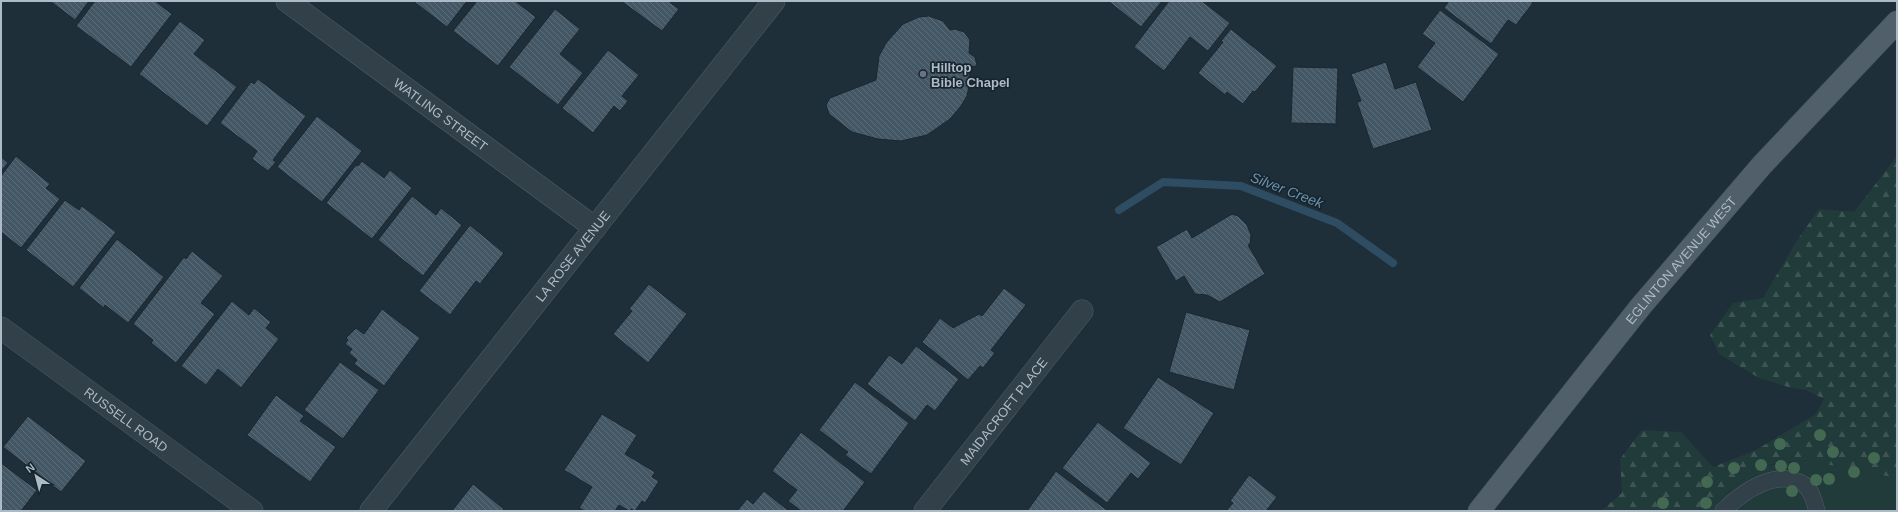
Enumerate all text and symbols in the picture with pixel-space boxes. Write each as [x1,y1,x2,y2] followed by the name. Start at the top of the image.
[931,60,1010,90] place label: Hilltop Bible Chapel
[918,69,928,79] marker: Hilltop Bible Chapel
[391,75,490,154] street label: WATLING STREET
[1249,169,1326,211] water label: Silver Creek
[1623,194,1740,327] street label: EGLINTON AVENUE WEST
[533,208,613,305] street label: LA ROSE AVENUE
[957,355,1051,468] street label: MAIDACROFT PLACE
[81,384,171,455] street label: RUSSELL ROAD
[16,456,56,496] north arrow
[23,461,37,475] text: N

